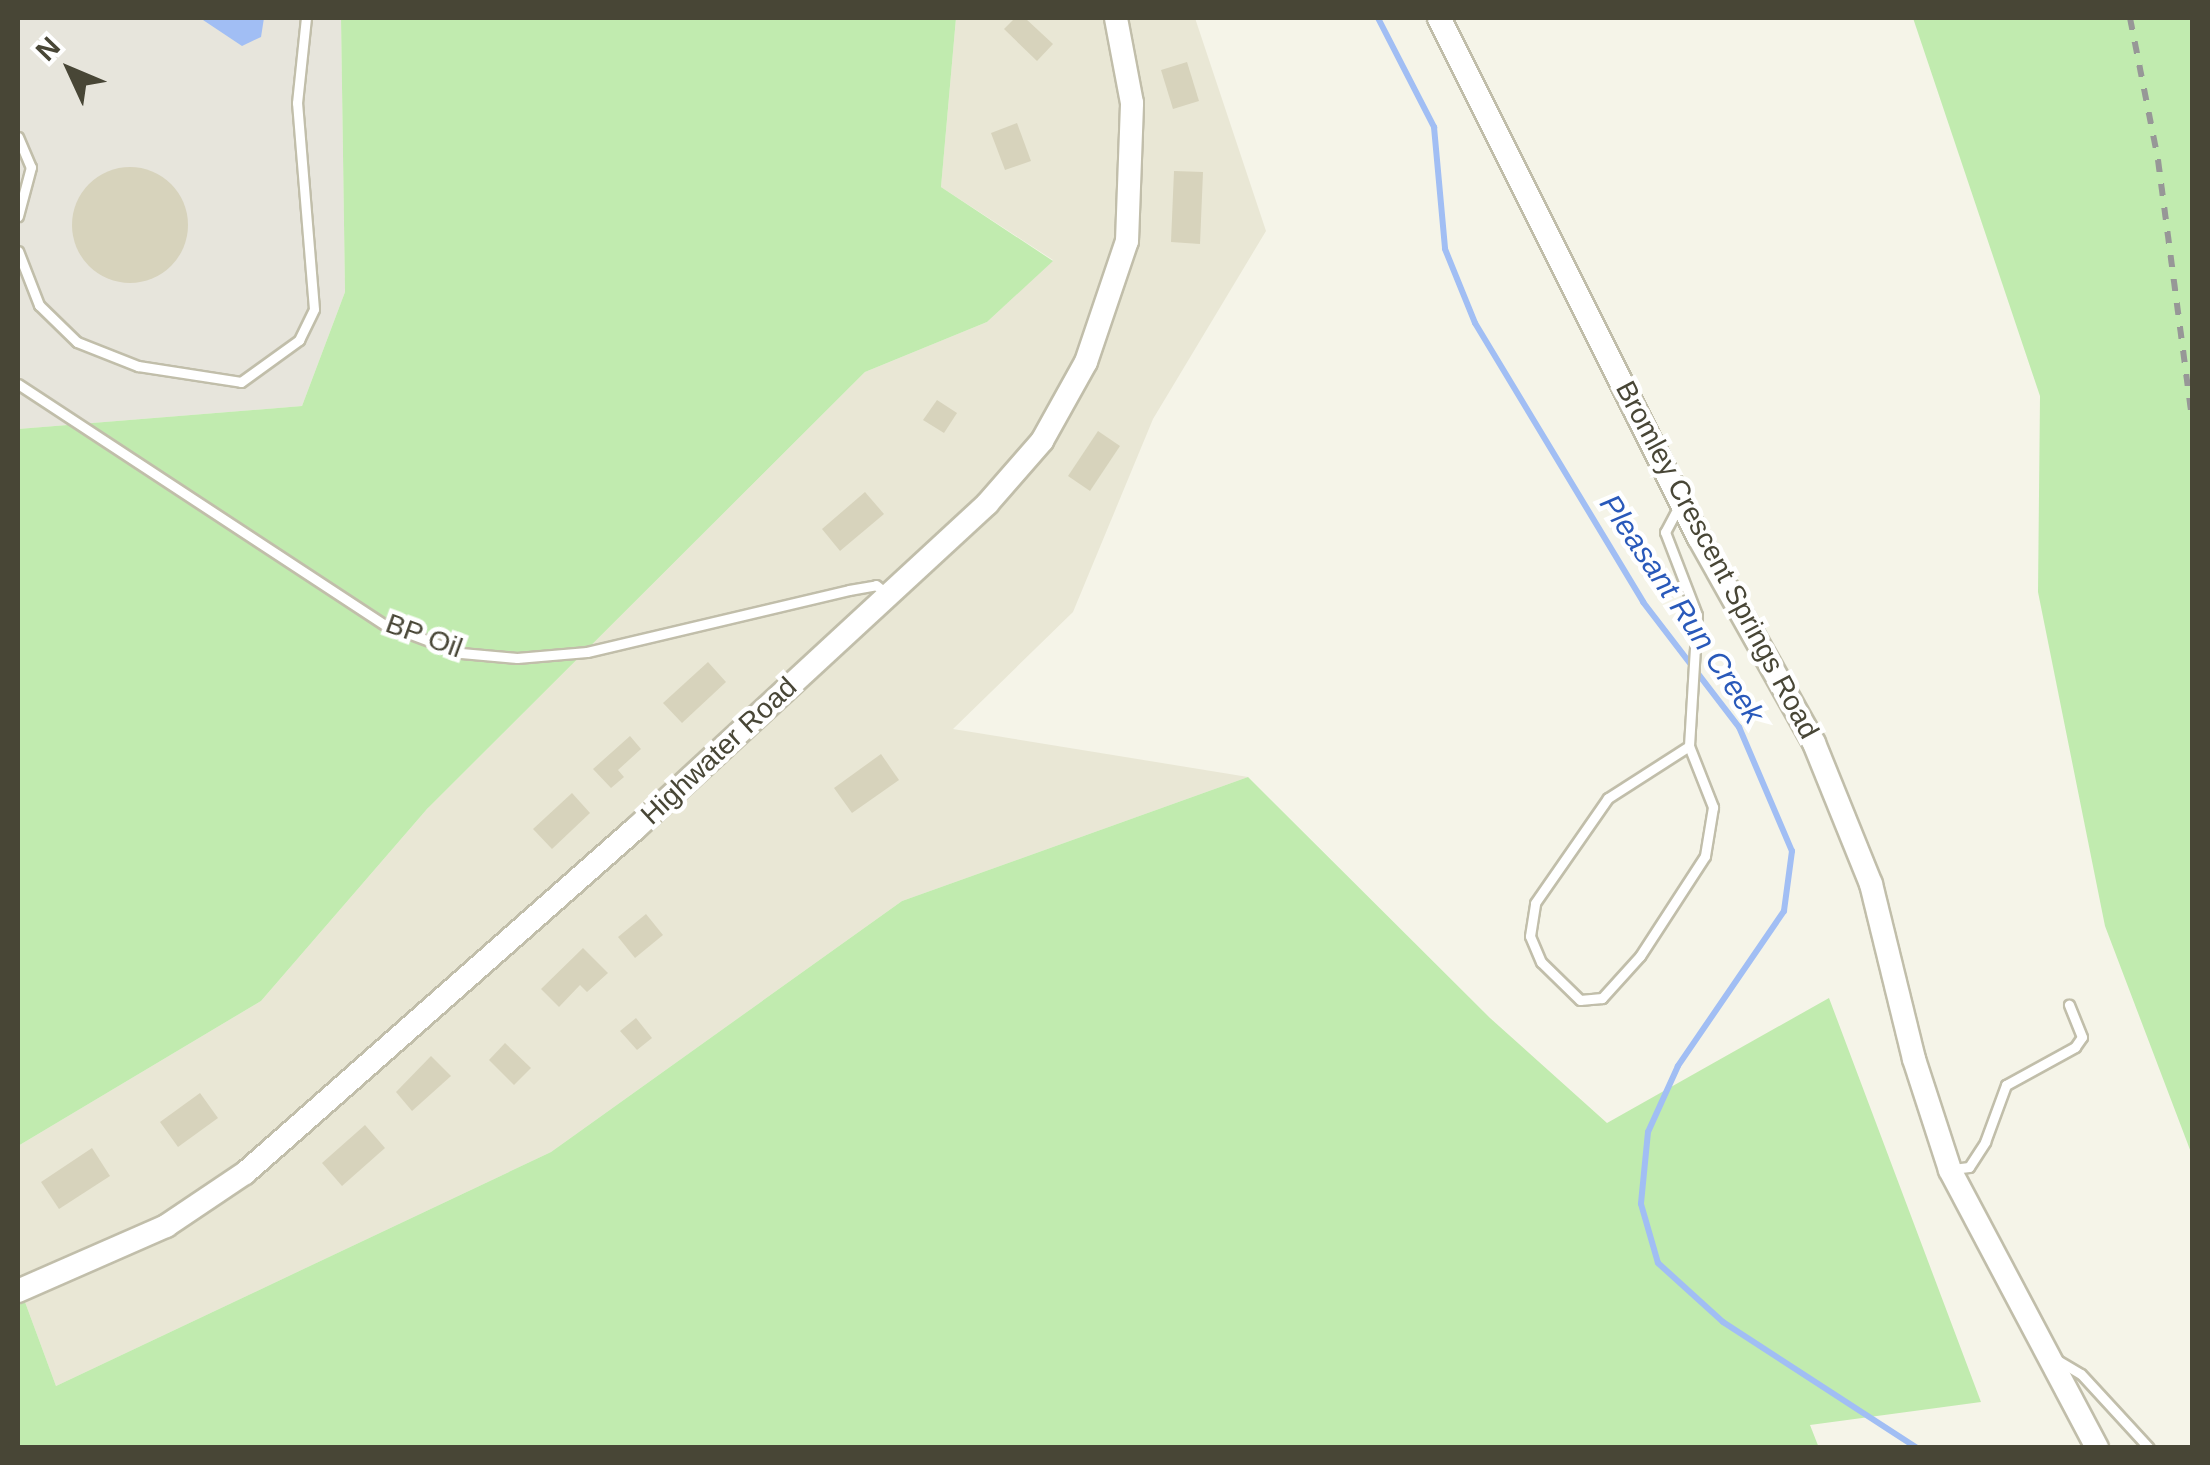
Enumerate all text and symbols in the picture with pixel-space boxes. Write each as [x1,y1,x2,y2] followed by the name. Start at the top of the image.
[20,20,120,120] north arrow
[30,31,66,67] text: N
[1608,376,1826,744] street label: Bromley Crescent Springs Road
[1592,488,1772,730] water label: Pleasant Run Creek
[381,607,467,665] street label: BP Oil
[634,670,804,832] street label: Highwater Road

